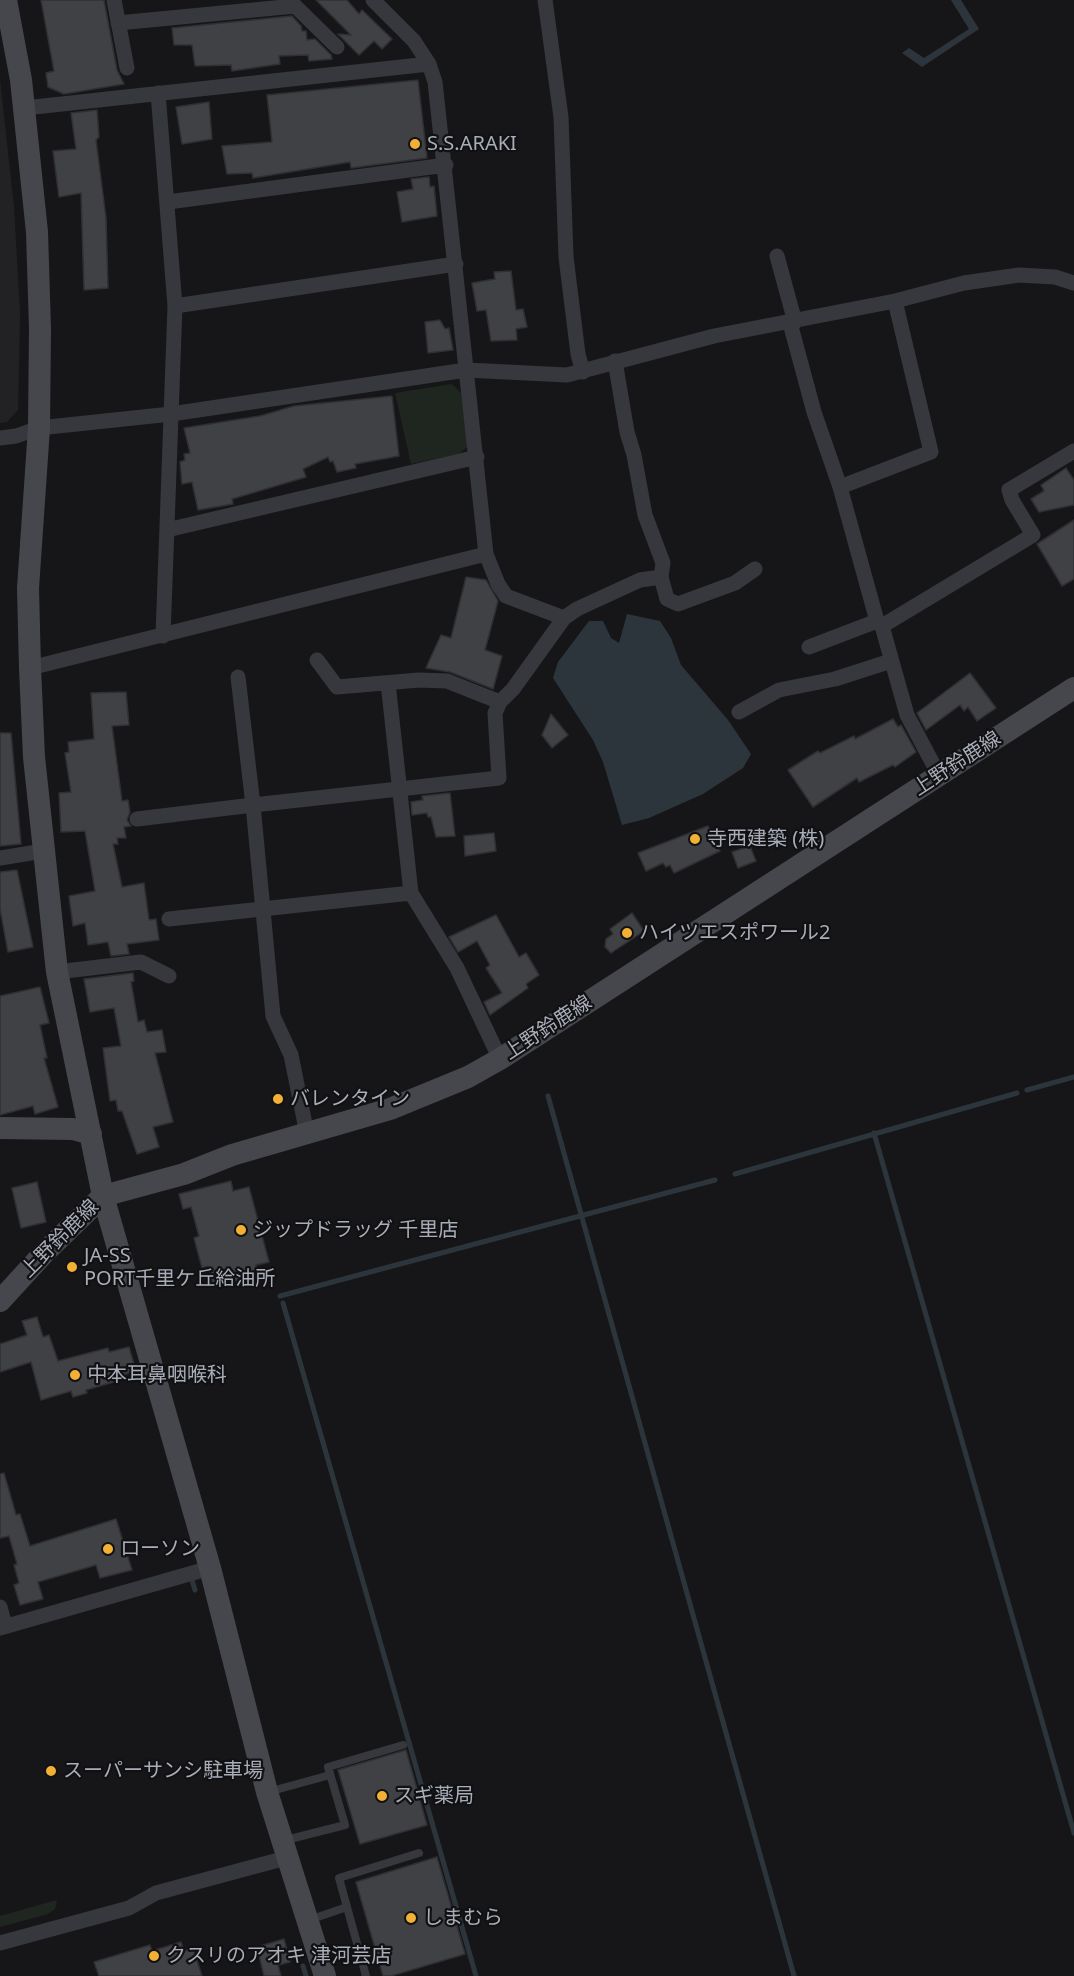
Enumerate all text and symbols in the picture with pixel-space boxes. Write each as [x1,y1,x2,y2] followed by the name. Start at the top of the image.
[427,132,517,156] place label: S.S.ARAKI
[408,137,422,151] marker: S.S.ARAKI
[909,727,1005,801] street label: 上野鈴鹿線
[707,827,824,851] place label: 寺西建築 (株)
[688,832,702,846] marker: 寺西建築 (株)
[639,921,830,945] place label: ハイツエスポワール2
[620,926,634,940] marker: ハイツエスポワール2
[500,991,596,1065] street label: 上野鈴鹿線
[290,1087,410,1111] place label: バレンタイン
[271,1092,285,1106] marker: バレンタイン
[16,1195,104,1283] street label: 上野鈴鹿線
[253,1218,458,1242] place label: ジップドラッグ 千里店
[234,1223,248,1237] marker: ジップドラッグ 千里店
[84,1244,275,1291] place label: JA-SS PORT千里ケ丘給油所
[65,1260,79,1274] marker: JA-SS PORT千里ケ丘給油所
[87,1363,227,1387] place label: 中本耳鼻咽喉科
[68,1368,82,1382] marker: 中本耳鼻咽喉科
[120,1537,200,1561] place label: ローソン
[101,1542,115,1556] marker: ローソン
[63,1759,263,1783] place label: スーパーサンシ駐車場
[44,1764,58,1778] marker: スーパーサンシ駐車場
[394,1784,474,1808] place label: スギ薬局
[375,1789,389,1803] marker: スギ薬局
[423,1906,503,1930] place label: しまむら
[404,1911,418,1925] marker: しまむら
[166,1944,391,1968] place label: クスリのアオキ 津河芸店
[147,1949,161,1963] marker: クスリのアオキ 津河芸店

